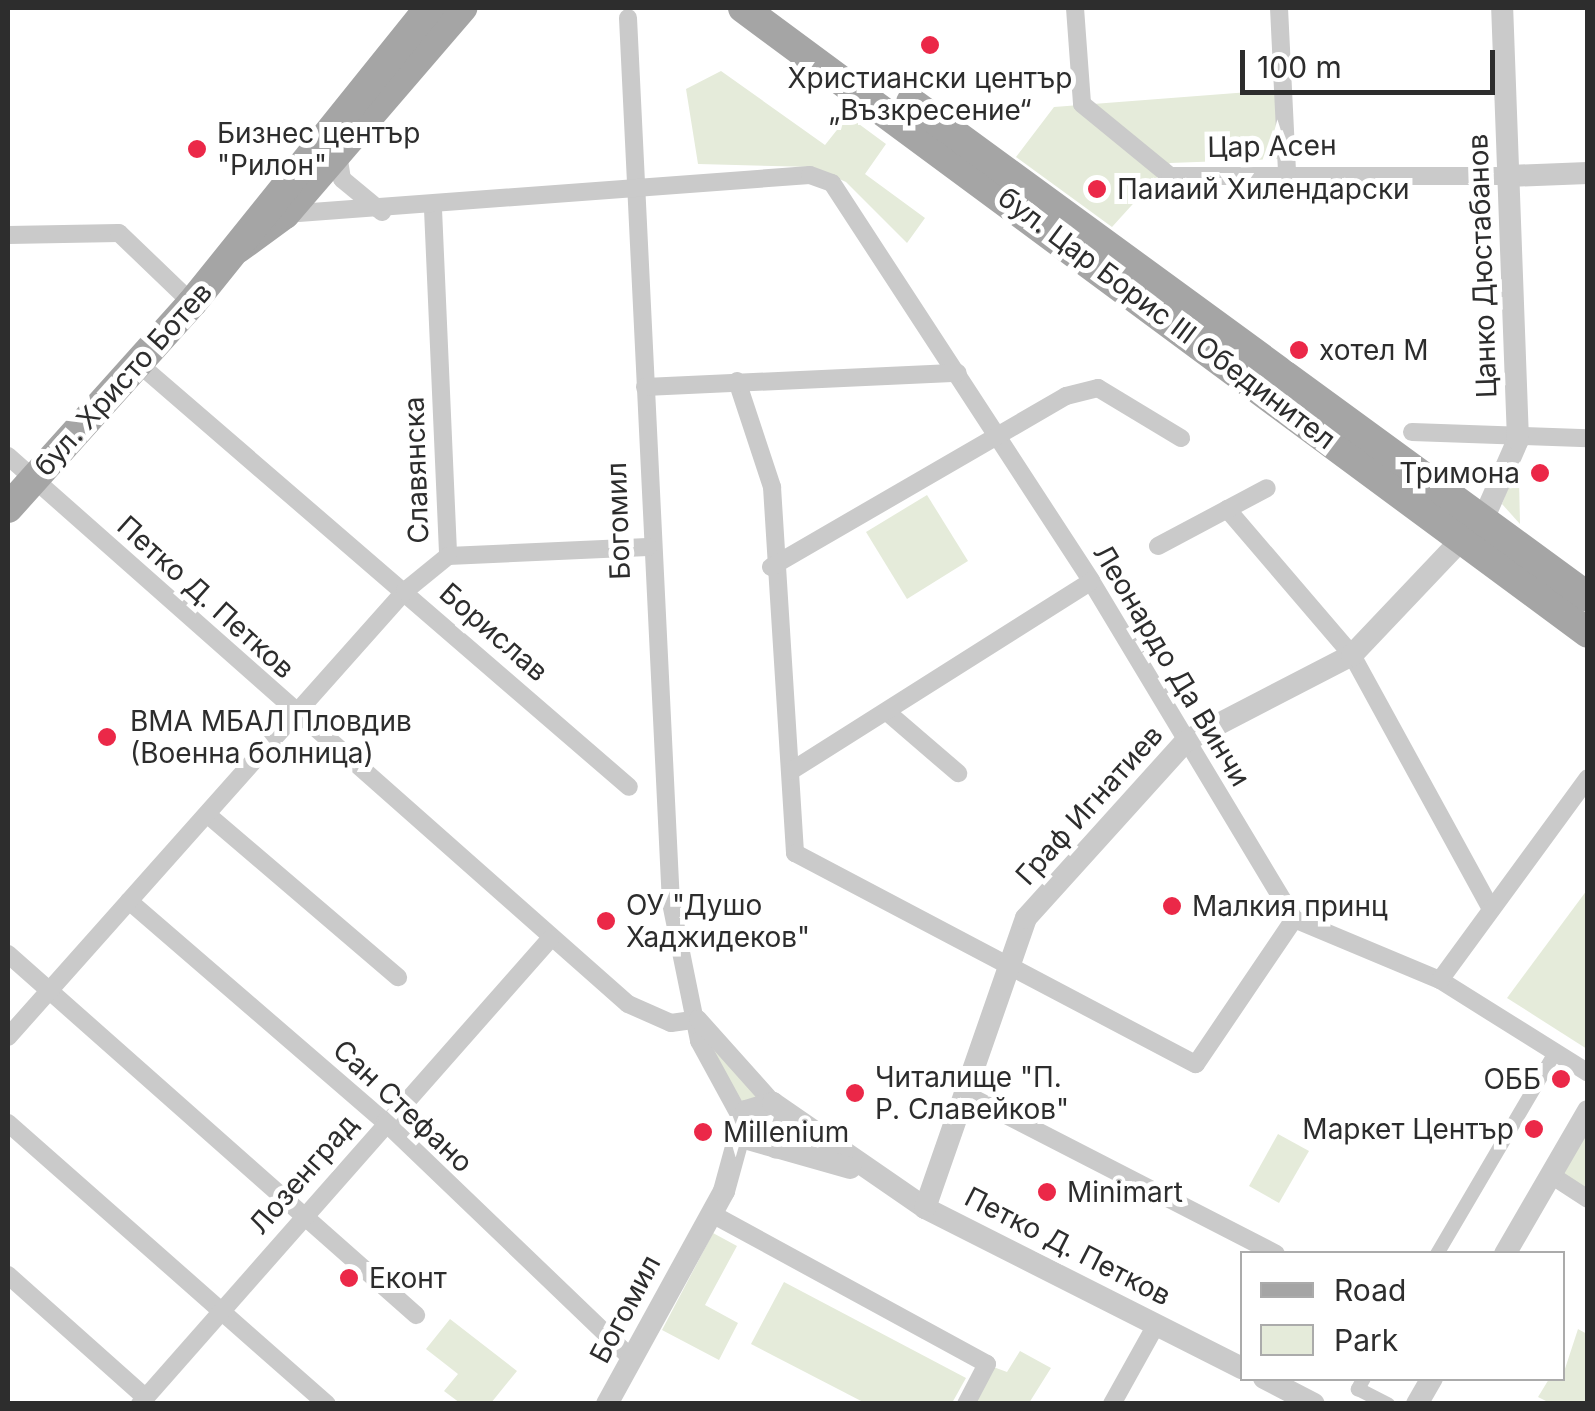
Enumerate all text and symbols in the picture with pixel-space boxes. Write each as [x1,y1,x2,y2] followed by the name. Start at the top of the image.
[1245,30,1500,92] scale bar
[919,34,941,56] marker: Христиански център „Възкресение“
[1257,49,1342,85] text: 100 m
[788,61,1072,127] place label: Христиански център „Възкресение“
[217,116,420,182] place label: Бизнес център "Рилон"
[1207,128,1337,164] street label: Цар Асен
[1461,133,1503,399] street label: Цанко Дюстабанов
[186,138,208,160] marker: Бизнес център "Рилон"
[1117,172,1410,206] place label: Паиаий Хилендарски
[1086,178,1108,200] marker: Паиаий Хилендарски
[992,180,1342,456] street label: бул. Цар Борис III Обединител
[27,275,219,483] street label: бул. Христо Ботев
[1319,333,1429,367] place label: хотел М
[1288,339,1310,361] marker: хотел М
[397,396,435,544] street label: Славянска
[1399,456,1520,490] place label: Тримона
[599,462,637,580] street label: Богомил
[1529,462,1551,484] marker: Тримона
[111,509,301,685] street label: Петко Д. Петков
[1086,538,1258,792] street label: Леонардо Да Винчи
[433,576,555,688] street label: Борислав
[130,704,412,770] place label: ВМА МБАЛ Пловдив (Военна болница)
[1009,718,1169,892] street label: Граф Игнатиев
[94,724,120,750] marker: ВМА МБАЛ Пловдив (Военна болница)
[626,888,810,954] place label: ОУ "Душо Хаджидеков"
[1192,889,1388,923] place label: Малкия принц
[1161,895,1183,917] marker: Малкия принц
[595,910,617,932] marker: ОУ "Душо Хаджидеков"
[326,1033,480,1179] street label: Сан Стефано
[875,1060,1069,1126] place label: Читалище "П. Р. Славейков"
[1483,1062,1541,1096] place label: ОББ
[1550,1068,1572,1090] marker: ОББ
[844,1082,866,1104] marker: Читалище "П. Р. Славейков"
[242,1107,364,1241] street label: Лозенград
[1302,1112,1514,1146] place label: Маркет Център
[723,1115,849,1149] place label: Millenium
[1523,1118,1545,1140] marker: Маркет Център
[692,1121,714,1143] marker: Millenium
[1067,1175,1183,1209] place label: Minimart
[959,1180,1177,1312] street label: Петко Д. Петков
[1036,1181,1058,1203] marker: Minimart
[583,1249,667,1369] street label: Богомил
[1240,1251,1565,1381] legend
[369,1261,447,1295] place label: Еконт
[338,1267,360,1289] marker: Еконт
[1334,1272,1406,1308] text: Road
[1334,1322,1398,1358] text: Park

